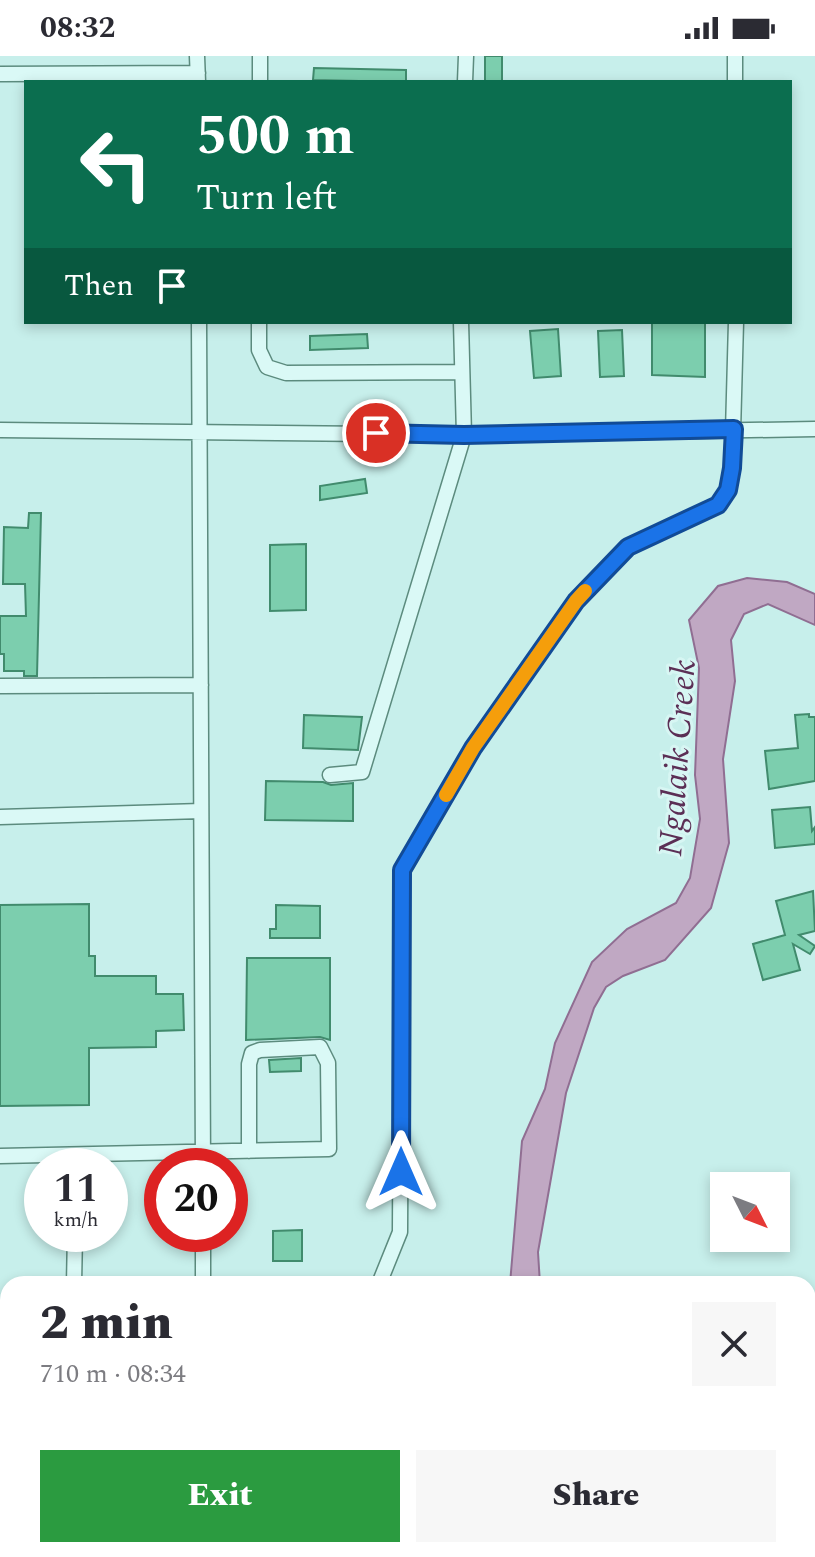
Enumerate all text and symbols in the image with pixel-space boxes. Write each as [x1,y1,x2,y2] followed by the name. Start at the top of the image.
[40,5,115,51] text: 08:32
[196,94,355,179] text: 500 m
[64,112,168,216] icon: left
[196,171,337,226] text: Turn left
[64,263,134,309] text: Then
[150,264,194,308] icon: arrive
[342,399,410,467] pin
[354,411,398,455] icon: arrive
[645,658,711,858] water label: Ngalaik Creek
[359,1130,443,1214] position arrow
[144,1148,248,1252] speed limit sign: 20
[54,1159,98,1220] text: 11
[710,1172,790,1252] north arrow
[710,1172,790,1252] map controls
[54,1205,99,1235] text: km/h
[40,1287,173,1360] text: 2 min
[692,1302,776,1386] button: close
[40,1354,186,1394] text: 710 m · 08:34
[40,1450,400,1542] button: Exit
[416,1450,776,1542] button: Share

